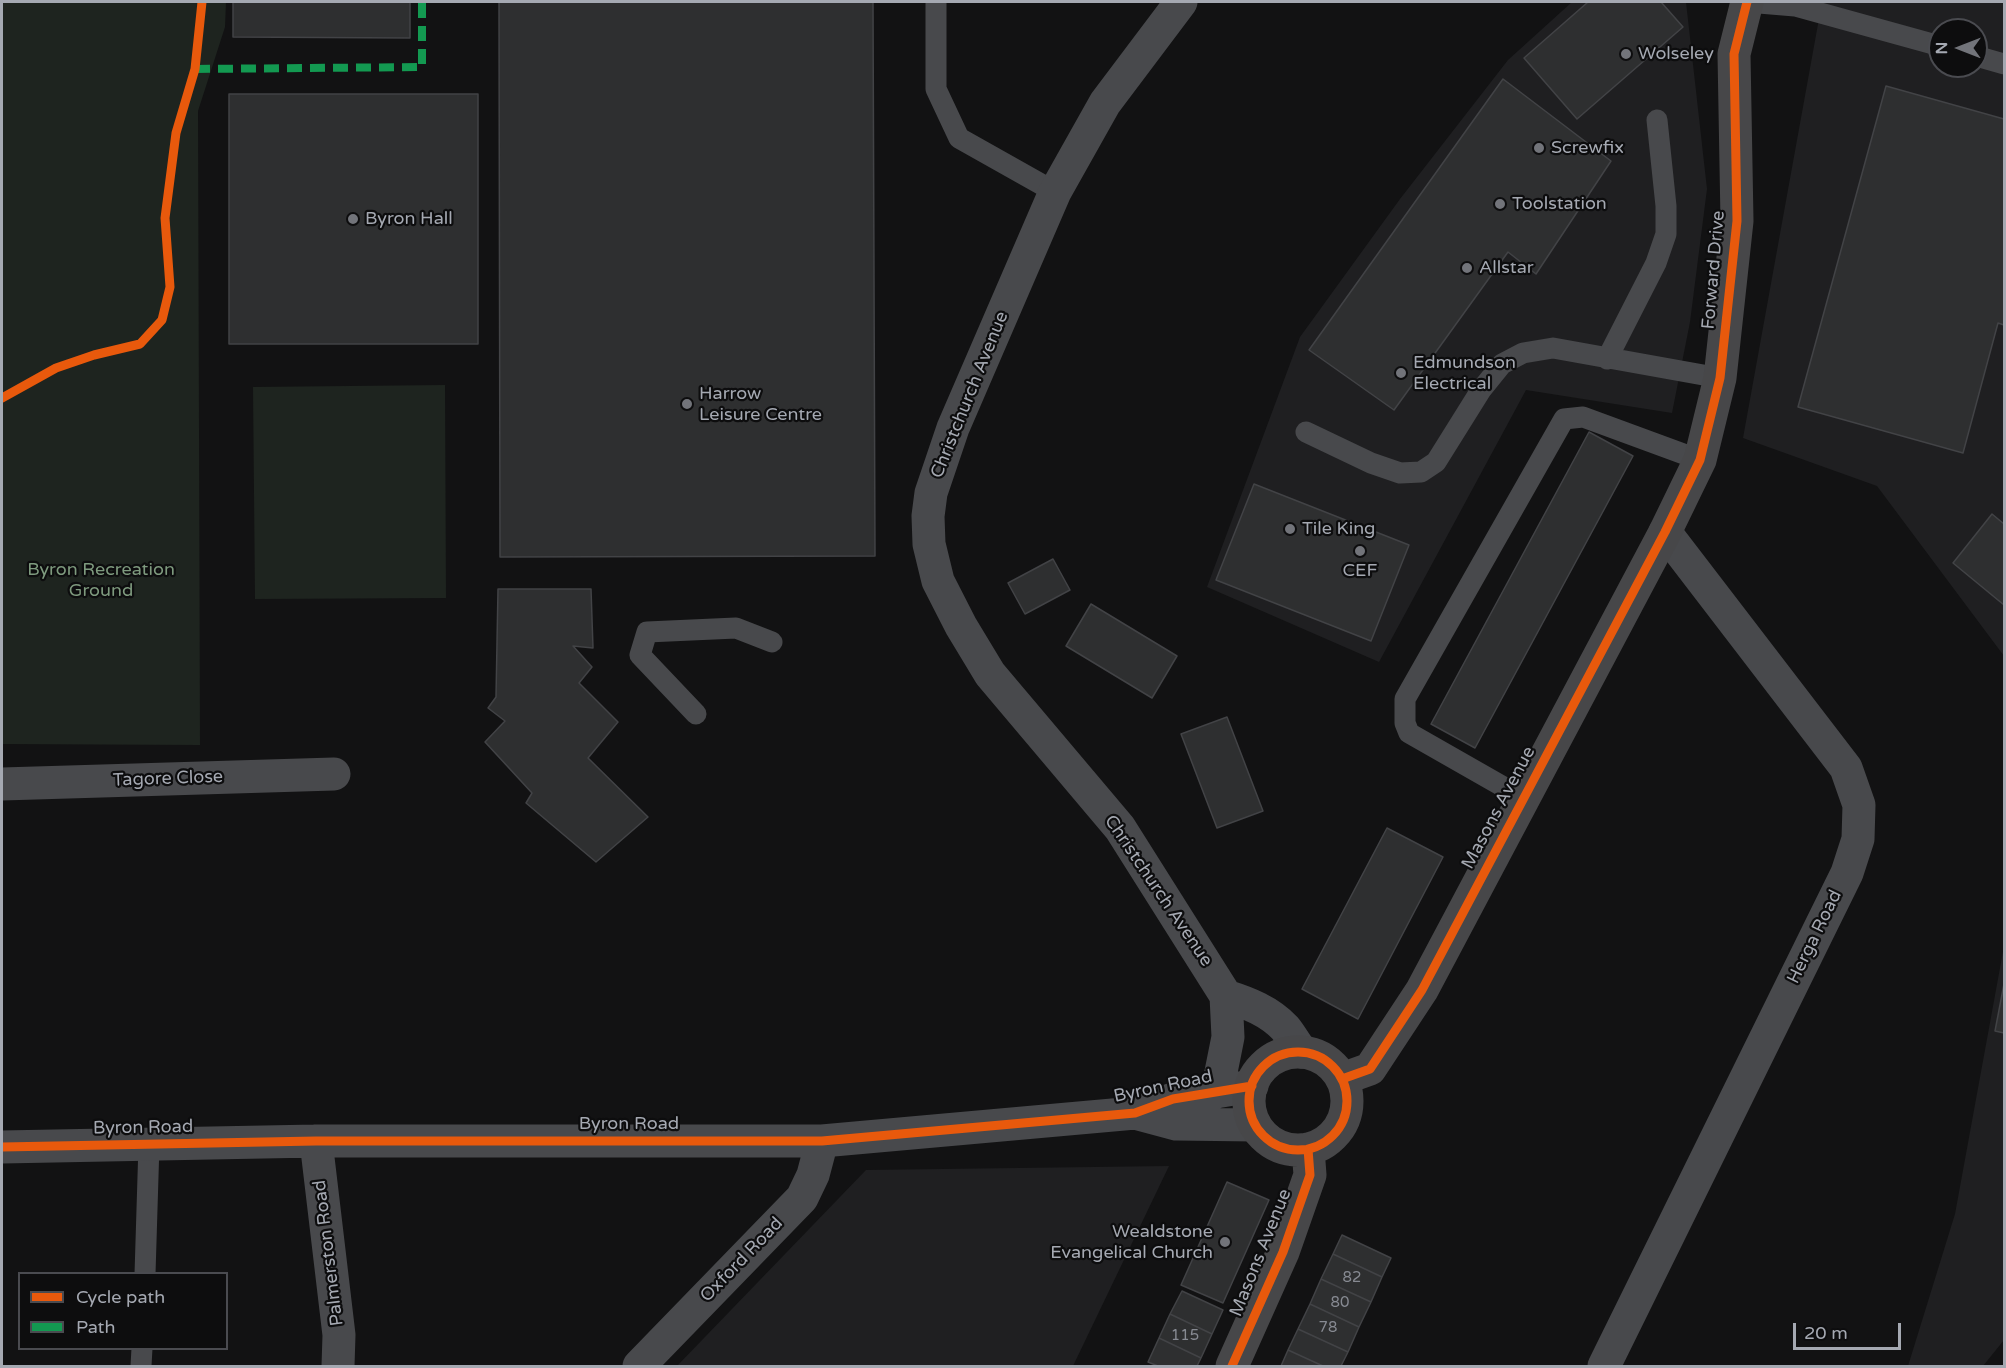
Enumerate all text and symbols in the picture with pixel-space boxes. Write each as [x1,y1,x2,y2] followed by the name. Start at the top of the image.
[1928,18,1988,78] north arrow
[1932,42,1952,54] text: N
[1638,43,1714,65] place label: Wolseley
[1619,47,1633,61] marker: Wolseley
[1551,137,1624,159] place label: Screwfix
[1532,141,1546,155] marker: Screwfix
[1512,193,1607,215] place label: Toolstation
[1493,197,1507,211] marker: Toolstation
[365,208,453,230] place label: Byron Hall
[1698,210,1730,330] street label: Forward Drive
[346,212,360,226] marker: Byron Hall
[1479,257,1534,279] place label: Allstar
[1460,261,1474,275] marker: Allstar
[927,308,1013,482] street label: Christchurch Avenue
[1413,352,1516,394] place label: Edmundson Electrical
[1394,366,1408,380] marker: Edmundson Electrical
[699,383,822,426] place label: Harrow Leisure Centre
[680,397,694,411] marker: Harrow Leisure Centre
[1302,518,1375,540] place label: Tile King
[1283,522,1297,536] marker: Tile King
[1353,544,1367,558] marker: CEF
[27,559,175,602] park label: Byron Recreation Ground
[1343,560,1377,582] place label: CEF
[1458,743,1540,873] street label: Masons Avenue
[113,766,223,792] street label: Tagore Close
[1099,811,1217,971] street label: Christchurch Avenue
[1783,887,1847,987] street label: Herga Road
[1112,1066,1214,1108] street label: Byron Road
[579,1113,679,1135] street label: Byron Road
[93,1116,193,1140] street label: Byron Road
[309,1179,349,1327] street label: Palmerston Road
[1226,1186,1296,1320] street label: Masons Avenue
[696,1213,788,1307] street label: Oxford Road
[1050,1221,1213,1264] place label: Wealdstone Evangelical Church
[1218,1235,1232,1249] marker: Wealdstone Evangelical Church
[1343,1269,1361,1287] house number: 82
[18,1272,228,1350] legend
[76,1286,165,1308] text: Cycle path
[1331,1294,1349,1312] house number: 80
[1796,1311,1904,1349] scale bar
[76,1316,115,1338] text: Path
[1319,1319,1337,1337] house number: 78
[1804,1322,1848,1344] text: 20 m
[1171,1327,1199,1345] house number: 115

